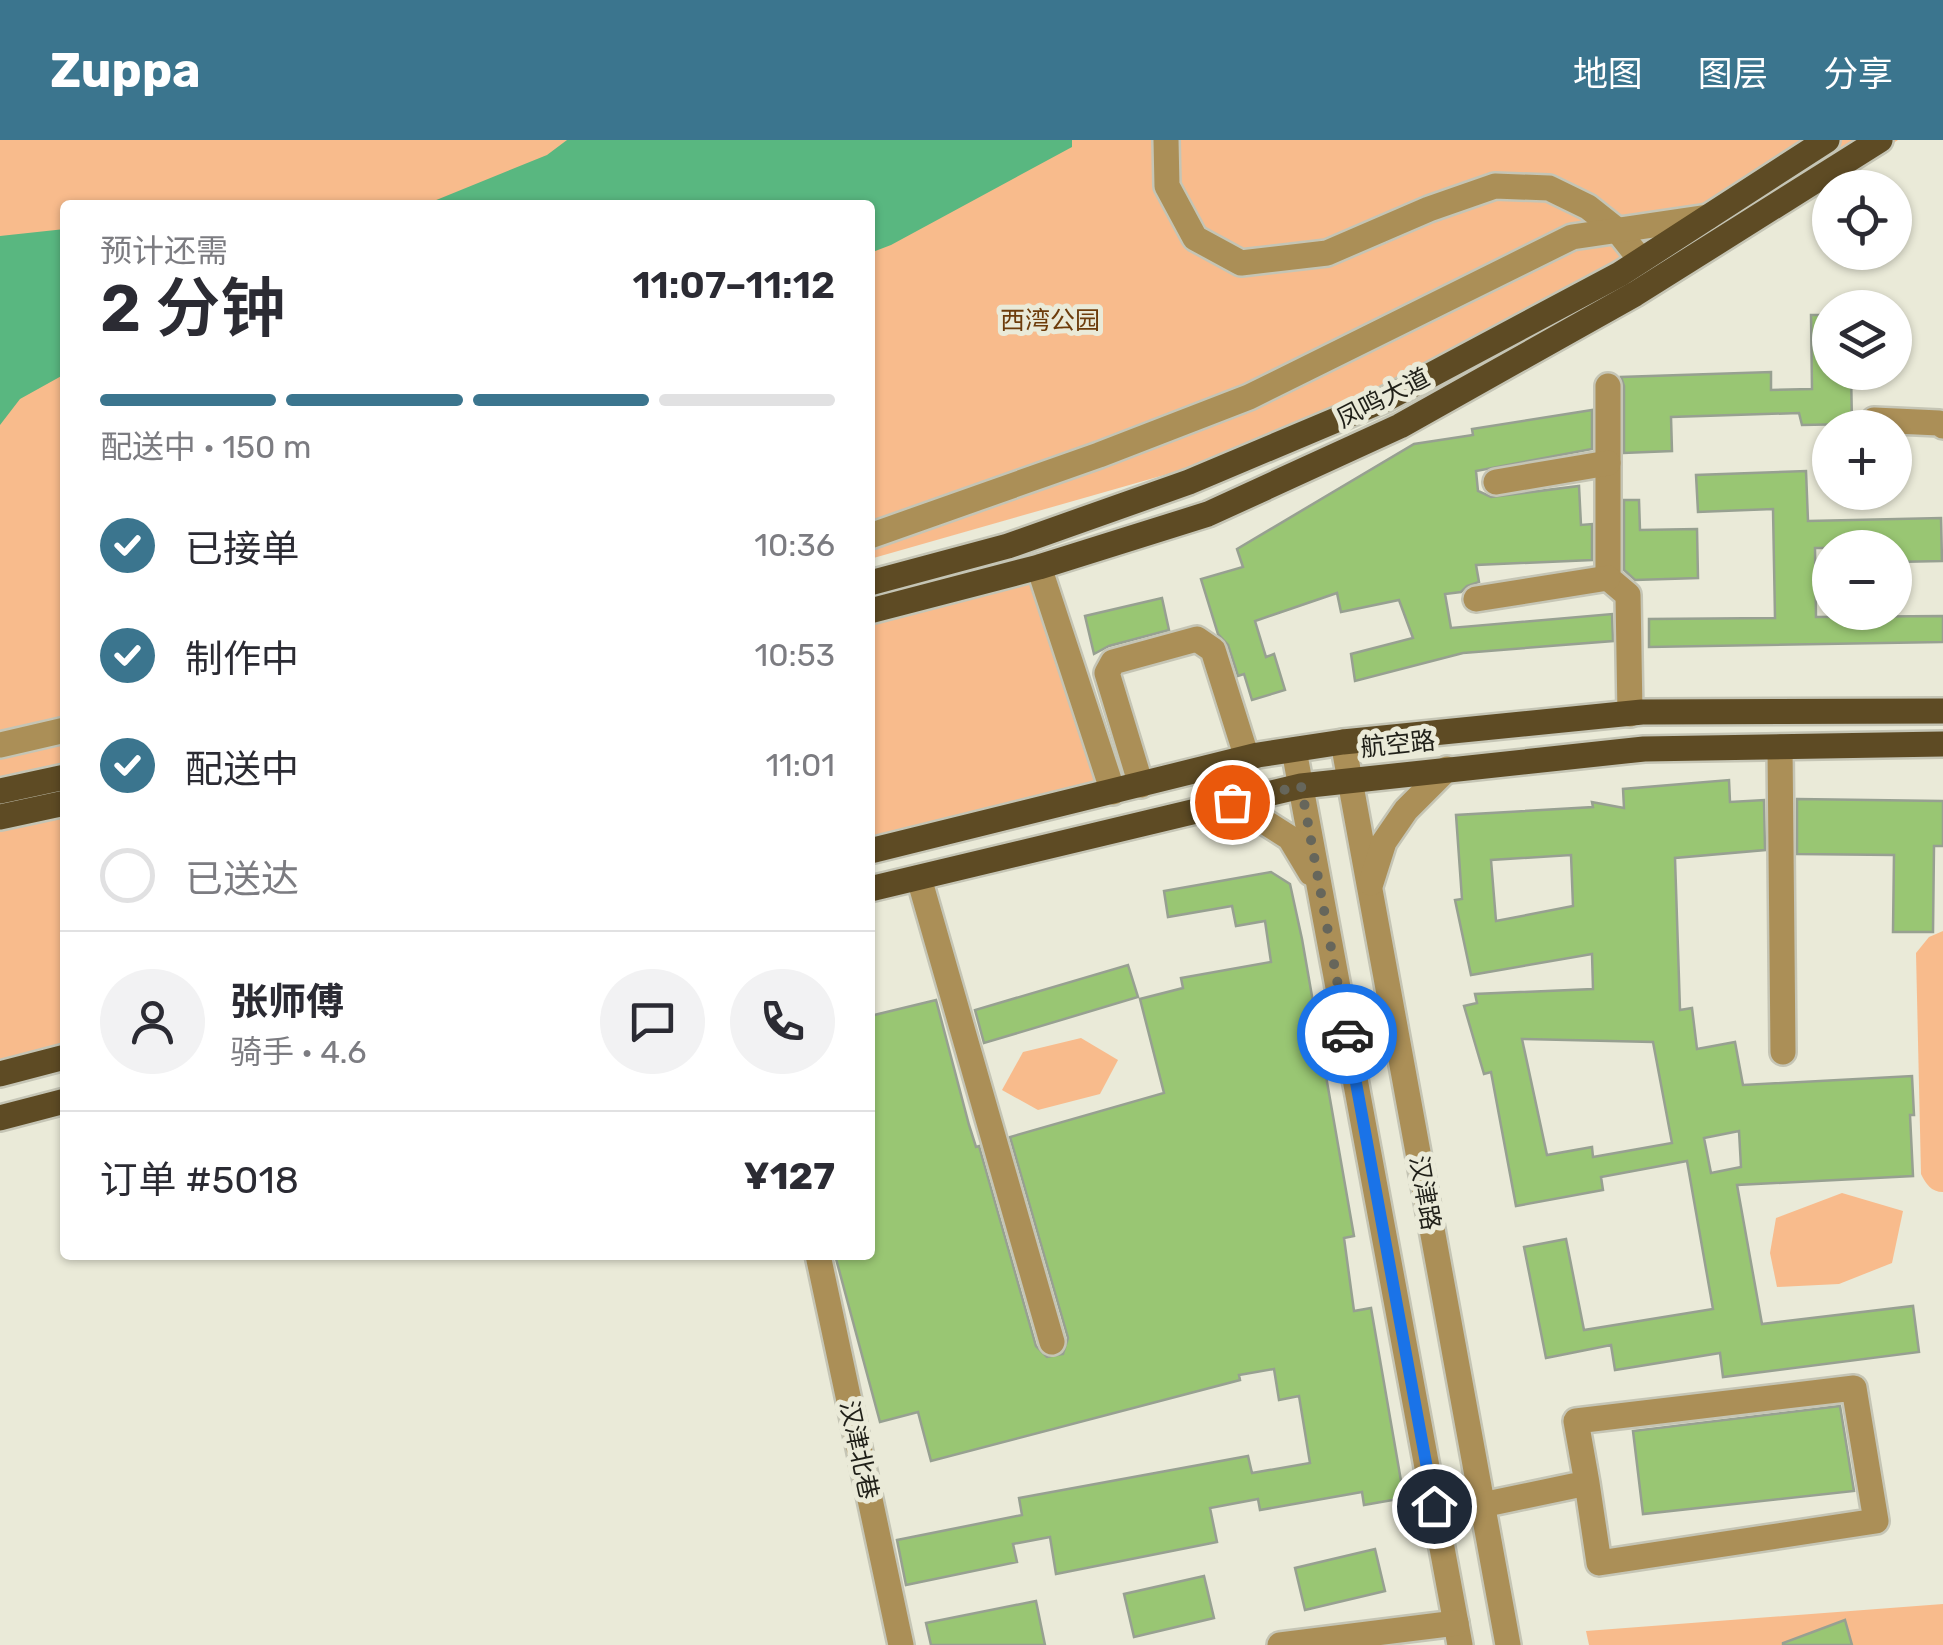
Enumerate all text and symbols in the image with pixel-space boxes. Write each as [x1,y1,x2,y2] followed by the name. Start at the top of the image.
[50,42,201,99] text: Zuppa
[1573,53,1643,95] text: 地图
[1698,53,1768,95] text: 图层
[1823,53,1893,95] text: 分享
[1812,170,1912,630] map controls
[1812,170,1912,270] button: locate
[100,232,228,270] text: 预计还需
[632,262,835,308] text: 11:07–11:12
[100,270,286,347] text: 2 分钟
[1812,290,1912,390] button: layers
[1000,306,1100,335] park label: 西湾公园
[1332,362,1434,434] street label: 凤鸣大道
[1812,410,1912,510] button: +
[100,428,312,466] text: 配送中 · 150 m
[100,518,155,573] icon: check
[185,526,299,572] text: 已接单
[754,526,835,564] text: 10:36
[1812,530,1912,630] button: −
[100,628,155,683] icon: check
[185,636,299,682] text: 制作中
[755,636,835,674] text: 10:53
[1359,726,1437,762] street label: 航空路
[100,738,155,793] icon: check
[185,746,299,792] text: 配送中
[765,746,835,784] text: 11:01
[1190,760,1275,845] pin
[1205,775,1260,830] icon: bag
[185,856,299,902] text: 已送达
[100,969,205,1074] button: person
[600,969,705,1074] button: chat
[730,969,835,1074] button: phone
[230,979,344,1025] text: 张师傅
[1297,984,1397,1084] courier
[1320,1007,1375,1062] icon: car
[230,1033,367,1071] text: 骑手 · 4.6
[743,1153,835,1199] text: ¥127
[1404,1154,1446,1232] street label: 汉津路
[100,1157,299,1203] text: 订单 #5018
[834,1398,884,1502] street label: 汉津北巷
[1392,1464,1477,1549] pin
[1407,1479,1462,1534] icon: home

